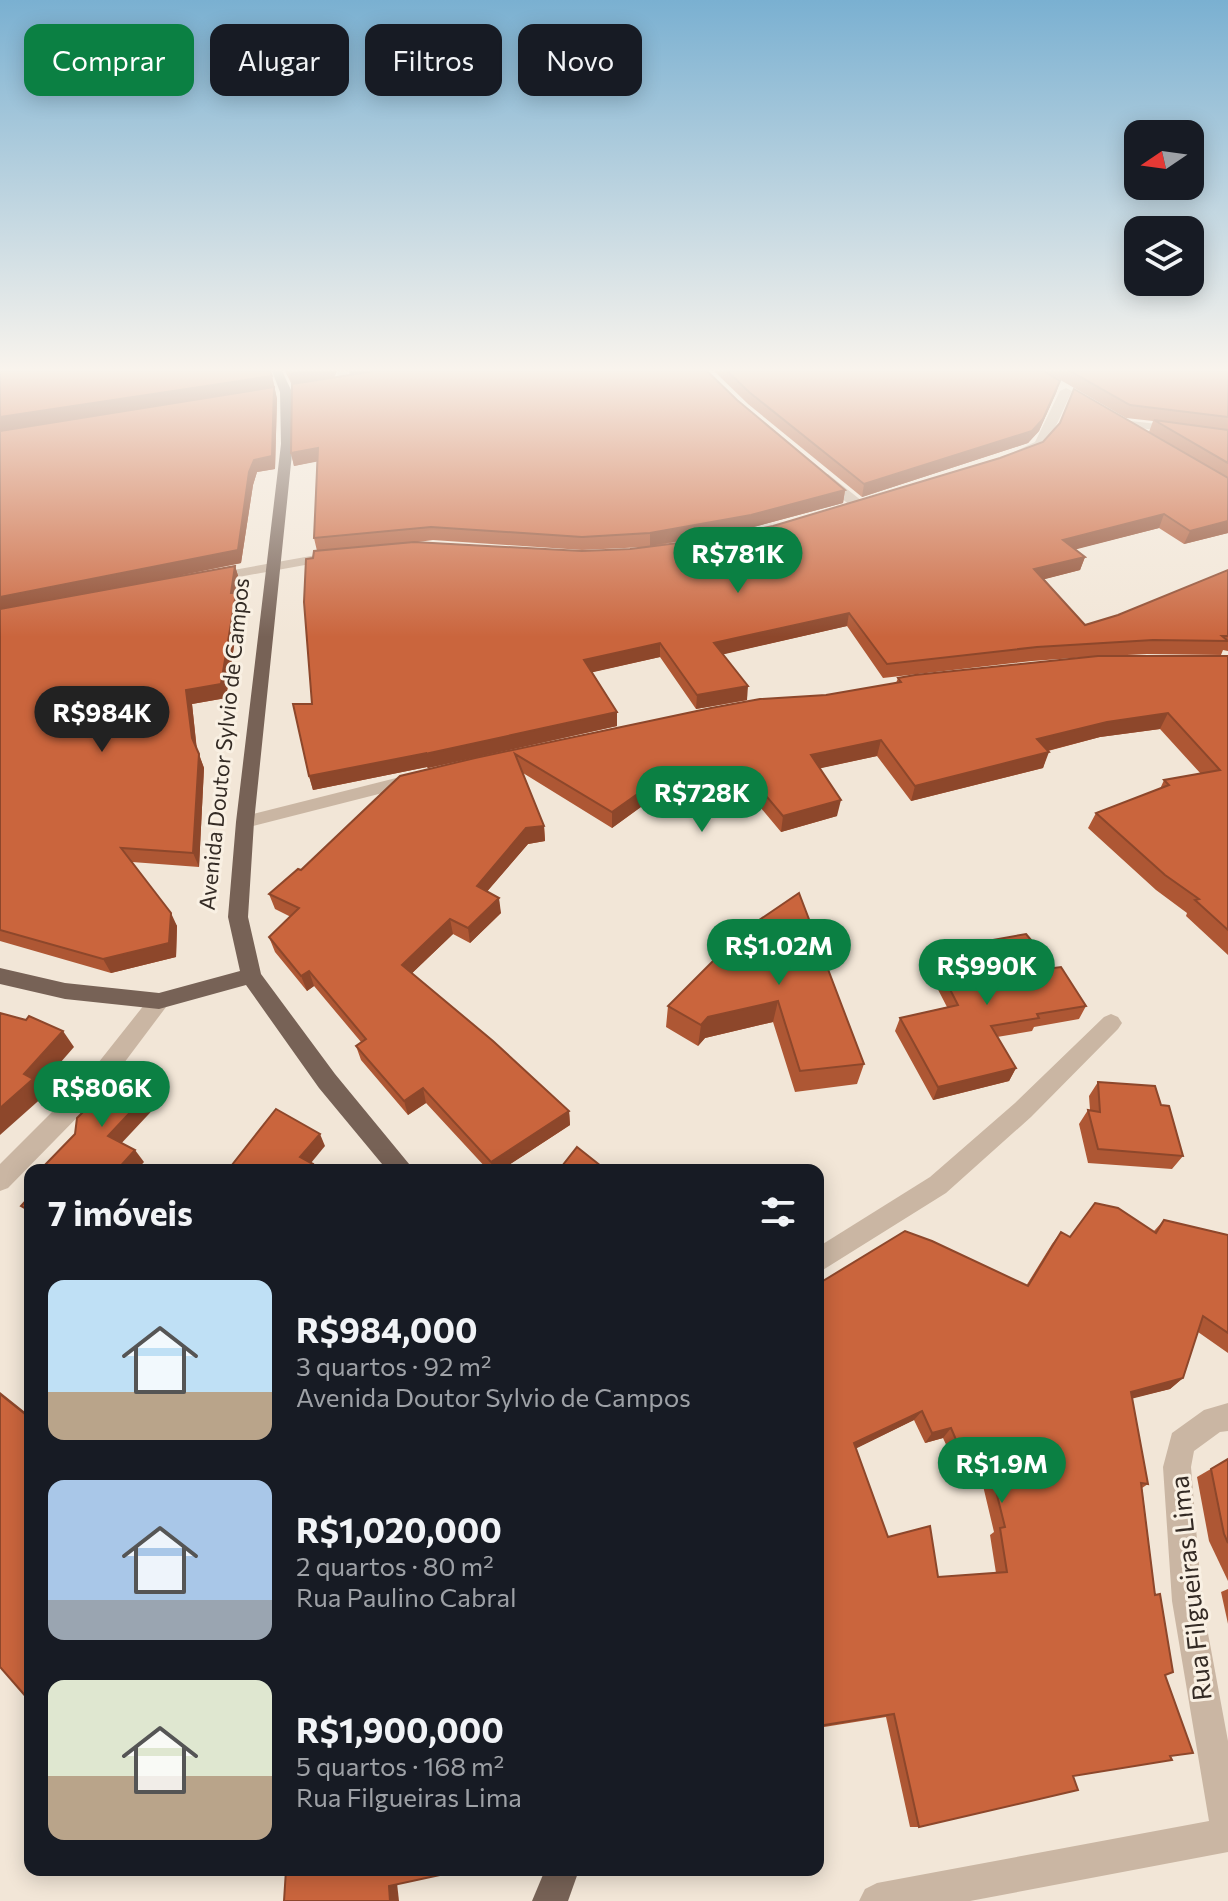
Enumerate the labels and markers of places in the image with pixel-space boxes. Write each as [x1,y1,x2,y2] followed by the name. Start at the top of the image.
[673,527,803,595] pin: R$781K
[37,686,167,754] pin: R$984K
[637,766,767,834] pin: R$728K
[705,919,853,987] pin: R$1.02M
[922,939,1052,1007] pin: R$990K
[37,1061,167,1129] pin: R$806K
[937,1437,1067,1505] pin: R$1.9M

